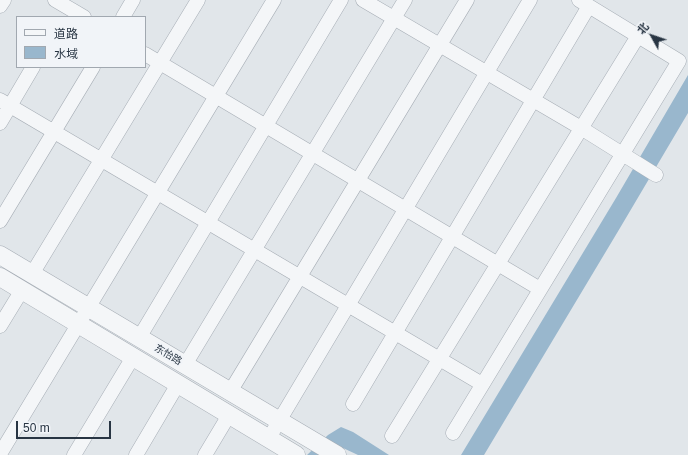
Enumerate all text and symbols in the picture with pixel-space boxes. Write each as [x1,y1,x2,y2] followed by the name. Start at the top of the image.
[16,16,146,68] legend
[632,16,672,56] north arrow
[635,20,651,36] text: 北
[54,27,78,41] text: 道路
[54,47,78,61] text: 水域
[152,342,184,368] street label: 东怡路
[18,413,113,439] scale bar
[23,421,50,435] text: 50 m

